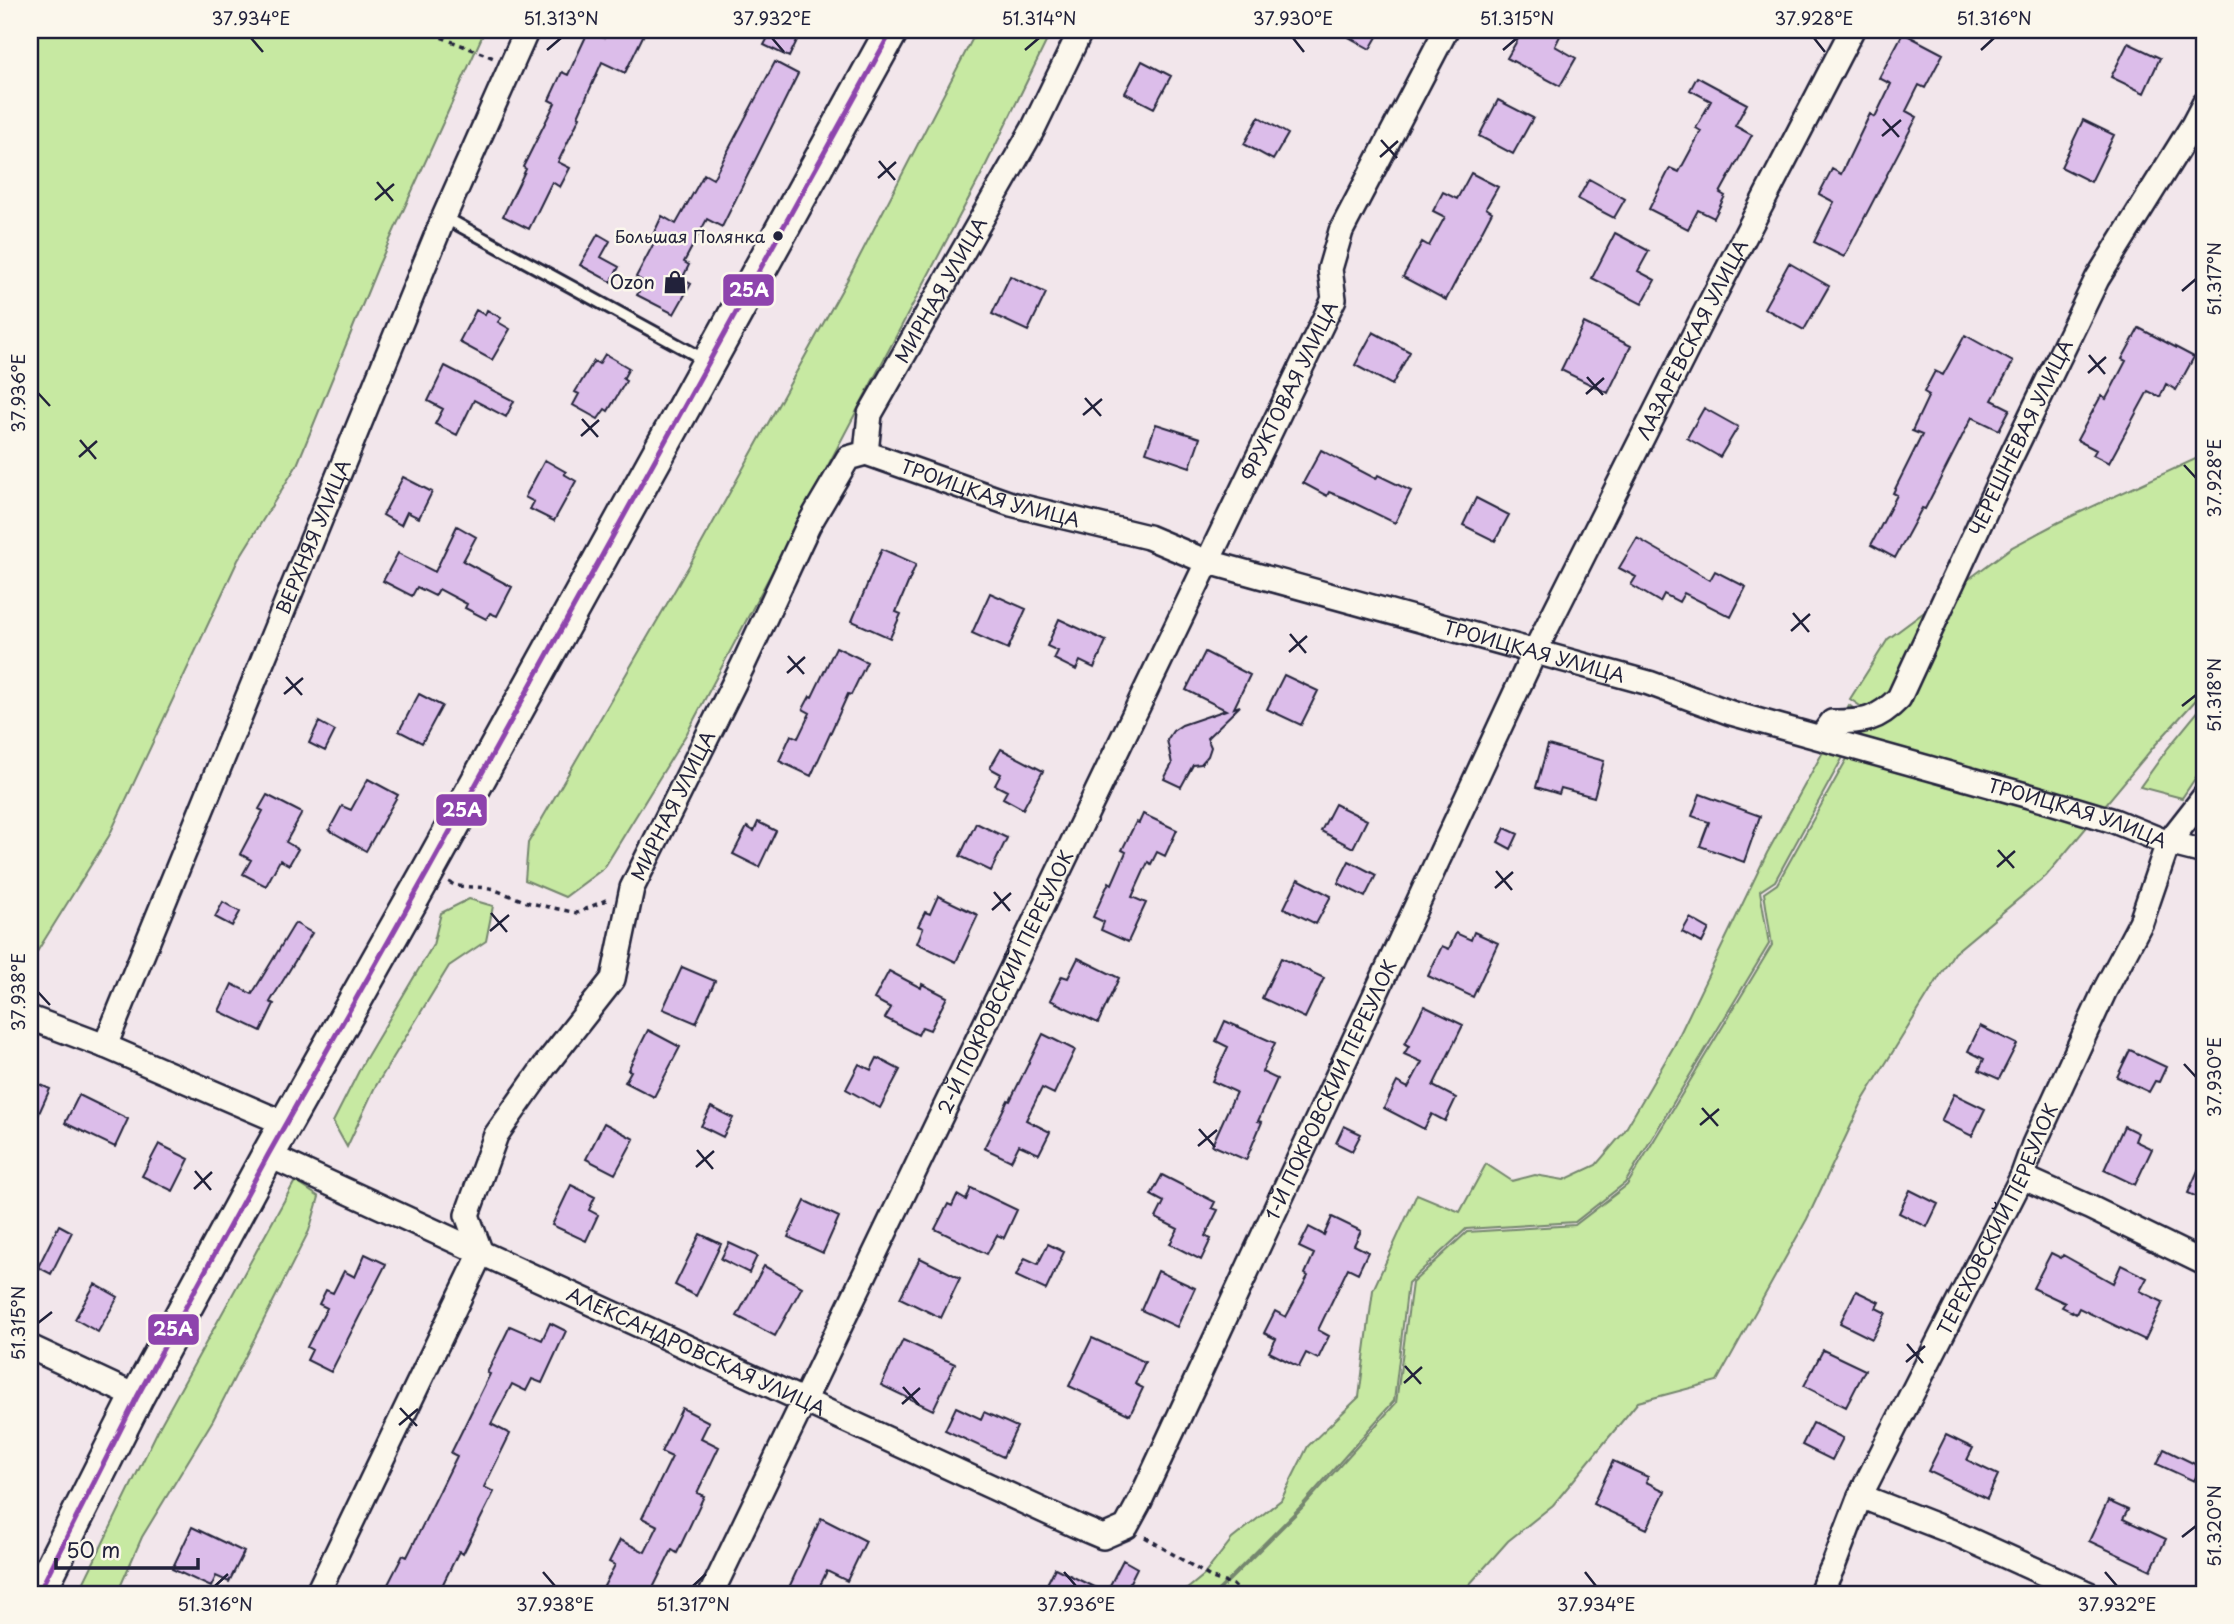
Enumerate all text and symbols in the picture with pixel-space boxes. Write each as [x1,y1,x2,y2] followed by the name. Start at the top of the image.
[212,4,290,31] text: 37.934°E
[523,4,599,31] text: 51.313°N
[732,4,812,31] text: 37.932°E
[1001,4,1077,31] text: 51.314°N
[1253,4,1333,31] text: 37.930°E
[1480,4,1554,31] text: 51.315°N
[1774,4,1854,31] text: 37.928°E
[1956,4,2032,31] text: 51.316°N
[887,211,993,368] street label: МИРНАЯ УЛИЦА
[615,223,765,249] place label: Большая Полянка
[771,229,785,243] marker: Большая Полянка
[1629,234,1754,444] street label: ЛАЗАРЕВСКАЯ УЛИЦА
[2200,242,2227,316] text: 51.317°N
[610,267,655,295] place label: Ozon
[661,268,689,296] shop icon: Ozon
[722,273,775,307] line badge: 25А
[729,275,769,303] text: 25А
[1233,296,1344,485] street label: ФРУКТОВАЯ УЛИЦА
[1961,334,2079,540] street label: ЧЕРЕШНЕВАЯ УЛИЦА
[4,353,31,433] text: 37.936°E
[2200,438,2227,518] text: 37.928°E
[897,451,1083,533] street label: ТРОИЦКАЯ УЛИЦА
[268,455,357,618] street label: ВЕРХНЯЯ УЛИЦА
[1441,612,1628,689] street label: ТРОИЦКАЯ УЛИЦА
[2200,658,2227,732] text: 51.318°N
[623,725,721,885] street label: МИРНАЯ УЛИЦА
[1985,770,2172,854] street label: ТРОИЦКАЯ УЛИЦА
[435,793,488,827] line badge: 25А
[442,795,482,823] text: 25А
[930,845,1079,1118] street label: 2-Й ПОКРОВСКИЙ ПЕРЕУЛОК
[4,953,31,1031] text: 37.938°E
[1257,955,1403,1224] street label: 1-Й ПОКРОВСКИЙ ПЕРЕУЛОК
[2200,1037,2227,1117] text: 37.930°E
[1929,1099,2064,1339] street label: ТЕРЕХОВСКИЙ ПЕРЕУЛОК
[563,1279,830,1422] street label: АЛЕКСАНДРОВСКАЯ УЛИЦА
[4,1286,31,1360] text: 51.315°N
[147,1313,200,1346] line badge: 25А
[153,1314,193,1342] text: 25А
[2200,1485,2227,1567] text: 51.320°N
[56,1526,198,1570] scale bar
[66,1533,120,1565] text: 50 m
[177,1590,253,1617] text: 51.316°N
[516,1590,594,1617] text: 37.938°E
[656,1590,730,1617] text: 51.317°N
[1036,1590,1116,1617] text: 37.936°E
[1557,1590,1635,1617] text: 37.934°E
[2077,1590,2157,1617] text: 37.932°E

